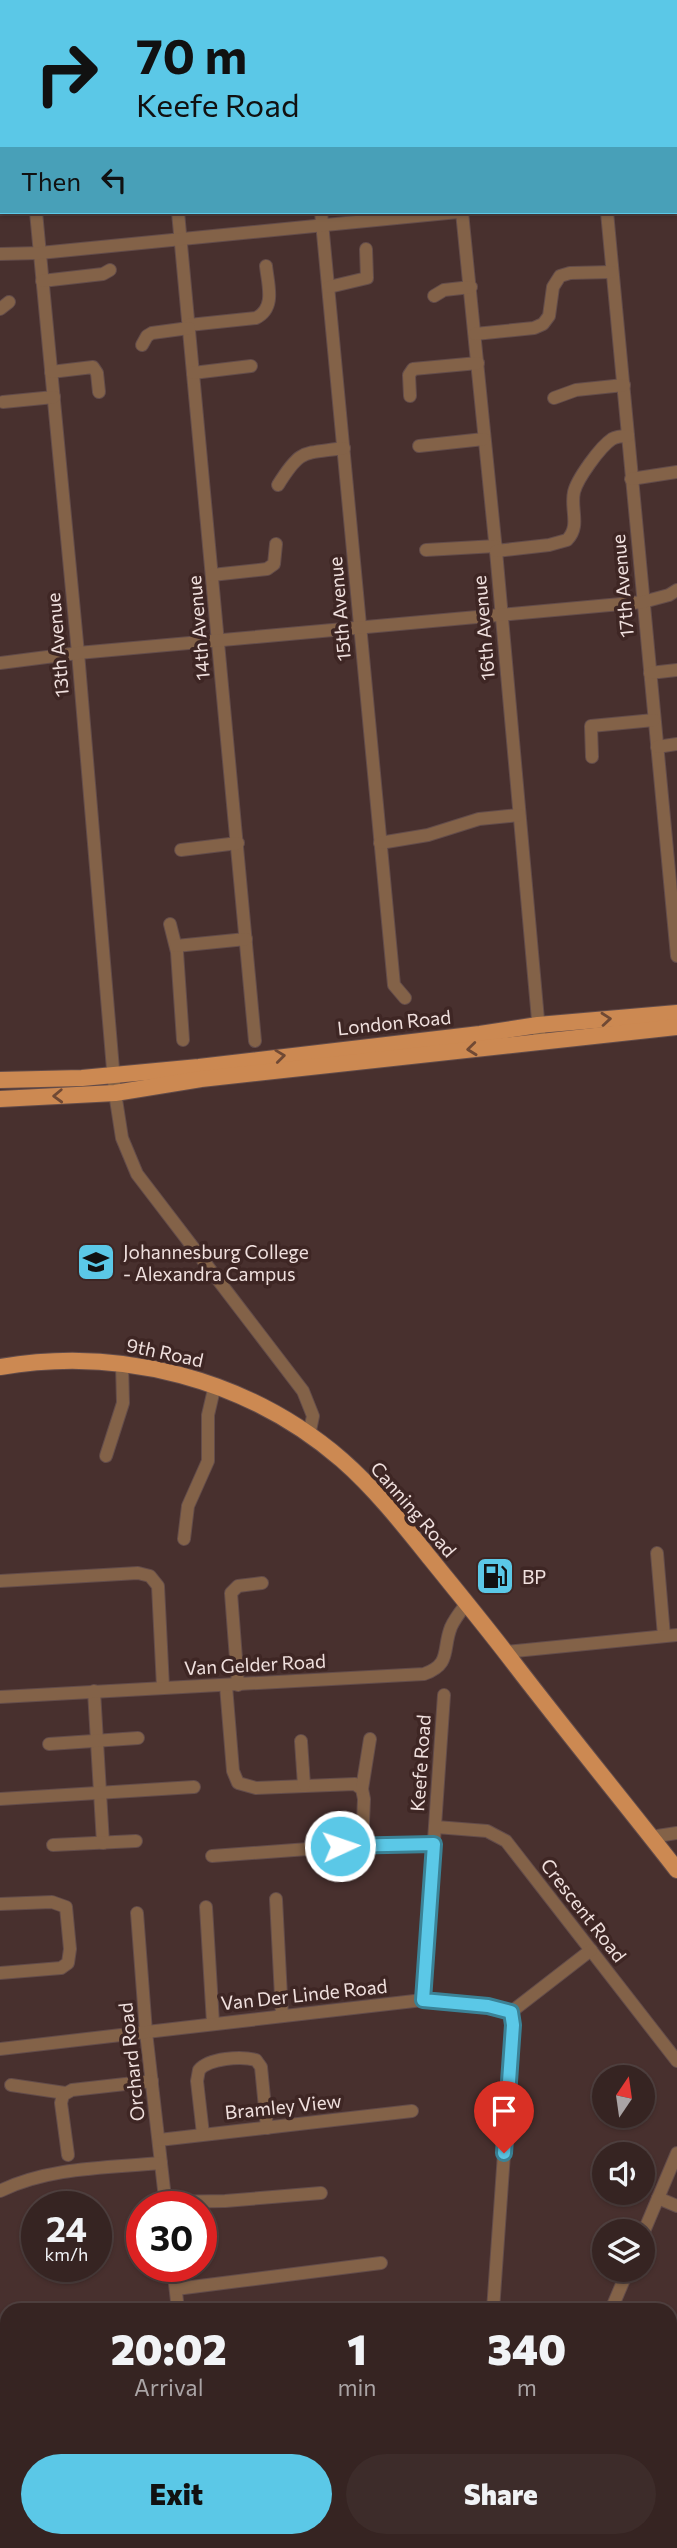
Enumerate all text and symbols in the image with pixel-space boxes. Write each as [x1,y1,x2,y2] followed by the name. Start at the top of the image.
[136,24,247,84] text: 70 m
[21,28,112,119] icon: right
[136,84,299,124] text: Keefe Road
[95,161,133,199] icon: left
[21,165,81,196] text: Then
[606,533,638,639] street label: 17th Avenue
[323,556,355,662] street label: 15th Avenue
[182,575,214,681] street label: 14th Avenue
[467,575,499,681] street label: 16th Avenue
[41,592,73,698] street label: 13th Avenue
[336,1005,452,1039] street label: London Road
[601,1012,612,1027] one-way arrow
[466,1041,477,1056] one-way arrow
[274,1049,286,1064] one-way arrow
[52,1089,63,1104] one-way arrow
[123,1240,309,1285] place label: Johannesburg College - Alexandra Campus
[75,1241,117,1283] school or university icon: Johannesburg College - Alexandra Campus
[124,1333,206,1371] street label: 9th Road
[366,1457,462,1561] street label: Canning Road
[474,1555,516,1597] fuel station icon: BP
[522,1565,546,1588] place label: BP
[184,1649,326,1679] street label: Van Gelder Road
[405,1714,435,1812] street label: Keefe Road
[303,1809,377,1883] position arrow
[536,1854,632,1966] street label: Crescent Road
[220,1974,388,2014] street label: Van Der Linde Road
[113,2001,149,2123] street label: Orchard Road
[592,2065,654,2128] north arrow
[592,2065,655,2282] map controls
[474,2081,534,2153] pin
[224,2088,342,2124] street label: Bramley View
[485,2092,523,2130] icon: arrive
[592,2142,655,2205] button: sound
[126,2191,217,2282] speed limit sign: 30
[46,2206,87,2249] text: 24
[592,2219,655,2282] button: layers
[45,2243,88,2265] text: km/h
[111,2322,227,2374] text: 20:02
[347,2322,367,2374] text: 1
[487,2322,566,2374] text: 340
[134,2373,203,2401] text: Arrival
[337,2373,377,2401] text: min
[517,2373,537,2401] text: m
[21,2454,332,2534] button: Exit
[346,2454,656,2534] button: Share

